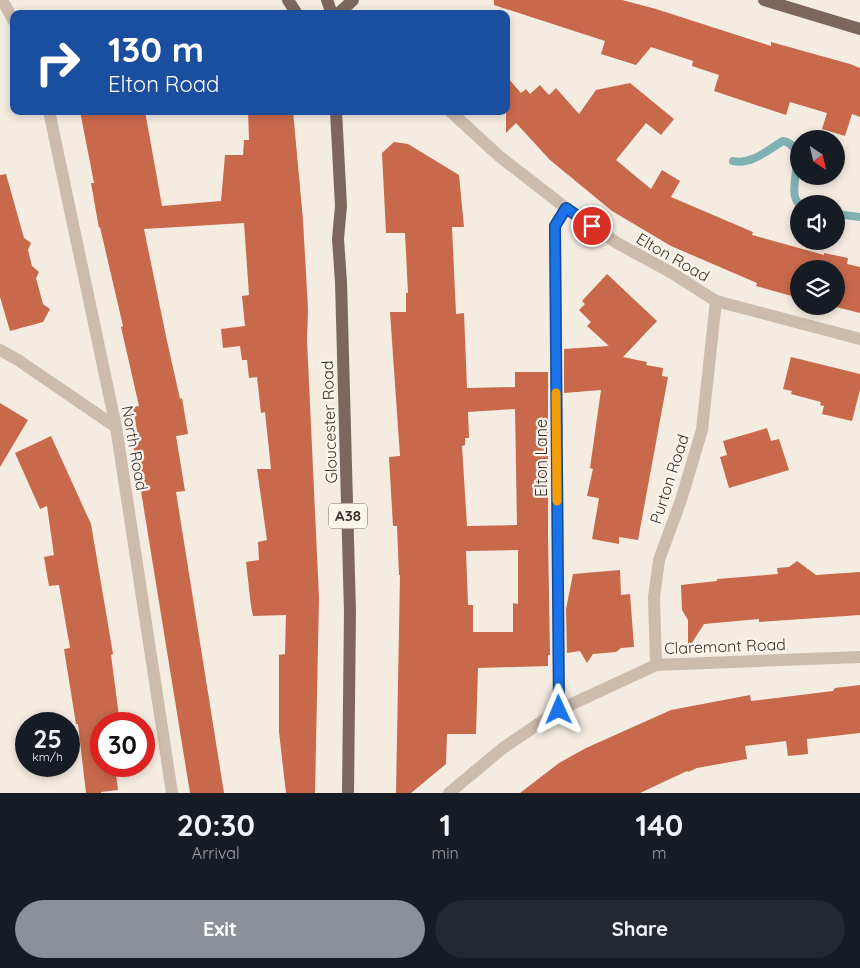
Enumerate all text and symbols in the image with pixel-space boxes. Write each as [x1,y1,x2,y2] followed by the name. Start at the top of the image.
[108,27,204,71] text: 130 m
[25,30,90,95] icon: right
[108,70,219,98] text: Elton Road
[790,130,845,185] north arrow
[790,130,845,315] map controls
[790,195,845,250] button: sound
[571,205,613,247] pin
[578,212,606,240] icon: arrive
[633,228,713,286] street label: Elton Road
[790,260,845,315] button: layers
[317,360,341,484] street label: Gloucester Road
[118,404,152,492] street label: North Road
[531,419,551,497] street label: Elton Lane
[645,432,693,526] street label: Purton Road
[329,504,367,528] road number: A38
[664,634,786,658] street label: Claremont Road
[532,683,584,735] position arrow
[90,712,155,777] speed limit sign: 30
[33,723,62,754] text: 25
[32,749,63,764] text: km/h
[177,806,255,844] text: 20:30
[439,806,451,844] text: 1
[636,806,683,844] text: 140
[192,843,240,863] text: Arrival
[432,843,459,863] text: min
[652,843,667,863] text: m
[15,900,425,958] button: Exit
[435,900,845,958] button: Share

